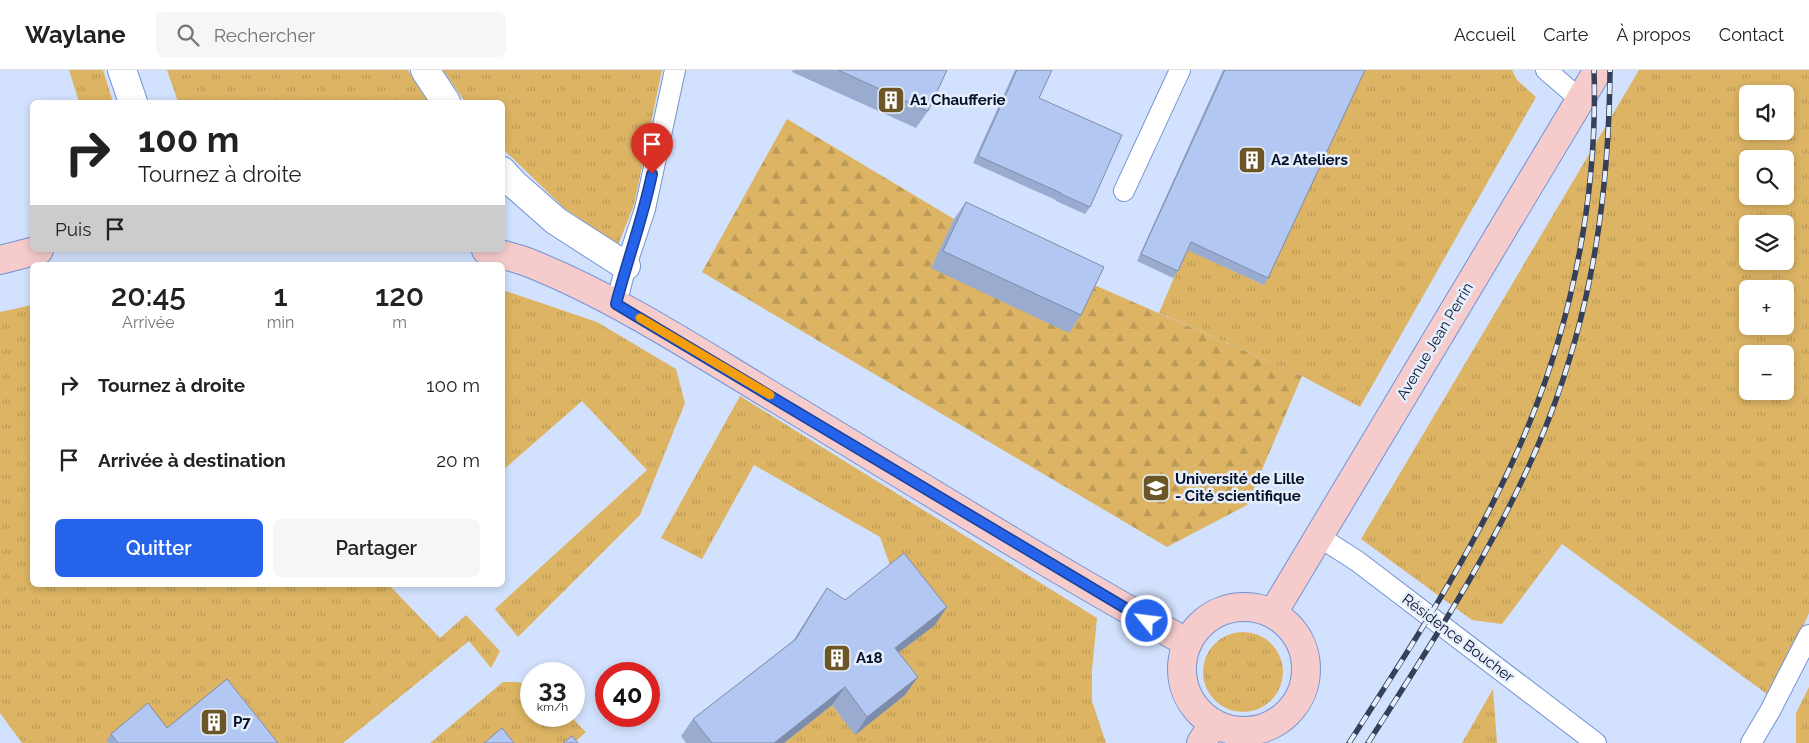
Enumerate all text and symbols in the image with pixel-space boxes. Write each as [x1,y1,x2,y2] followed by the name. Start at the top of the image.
[156,12,506,57] search box
[25,20,126,49] text: Waylane
[174,21,202,49] icon: search
[214,24,315,46] text: Rechercher
[1454,24,1515,45] text: Accueil
[1543,24,1588,45] text: Carte
[1616,24,1691,45] text: À propos
[1719,24,1784,45] text: Contact
[876,85,906,115] building icon: A1 Chaufferie
[1739,85,1794,400] map controls
[1739,85,1794,140] button: sound
[910,91,1005,109] place label: A1 Chaufferie
[138,119,239,160] text: 100 m
[55,120,120,185] icon: right
[631,123,673,174] pin
[638,130,666,158] icon: arrive
[1237,145,1267,175] building icon: A2 Ateliers
[1739,150,1794,205] button: search
[1271,151,1348,169] place label: A2 Ateliers
[138,161,302,187] text: Tournez à droite
[101,215,129,243] icon: arrive
[1739,215,1794,270] button: layers
[55,218,91,240] text: Puis
[111,278,186,313] text: 20:45
[273,278,288,313] text: 1
[375,278,424,313] text: 120
[1393,279,1477,403] street label: Avenue Jean Perrin
[1739,280,1794,335] button: +
[122,313,175,332] text: Arrivée
[267,313,294,332] text: min
[392,313,407,332] text: m
[1739,345,1794,400] button: −
[55,371,83,399] icon: right
[98,374,245,396] text: Tournez à droite
[426,374,480,396] text: 100 m
[55,446,83,474] icon: arrive
[98,449,286,471] text: Arrivée à destination
[436,449,480,471] text: 20 m
[1175,470,1305,505] place label: Université de Lille ‐ Cité scientifique
[1141,473,1171,503] school or university icon: Université de Lille ‐ Cité scientifique
[55,519,263,577] button: Quitter
[273,519,480,577] button: Partager
[1399,590,1518,686] street label: Résidence Boucher
[1120,594,1172,646] position arrow
[822,643,852,673] building icon: A18
[856,649,883,667] place label: A18
[595,662,660,727] speed limit sign: 40
[539,673,566,703] text: 33
[537,700,568,714] text: km/h
[199,707,229,737] building icon: P7
[233,713,251,731] place label: P7

